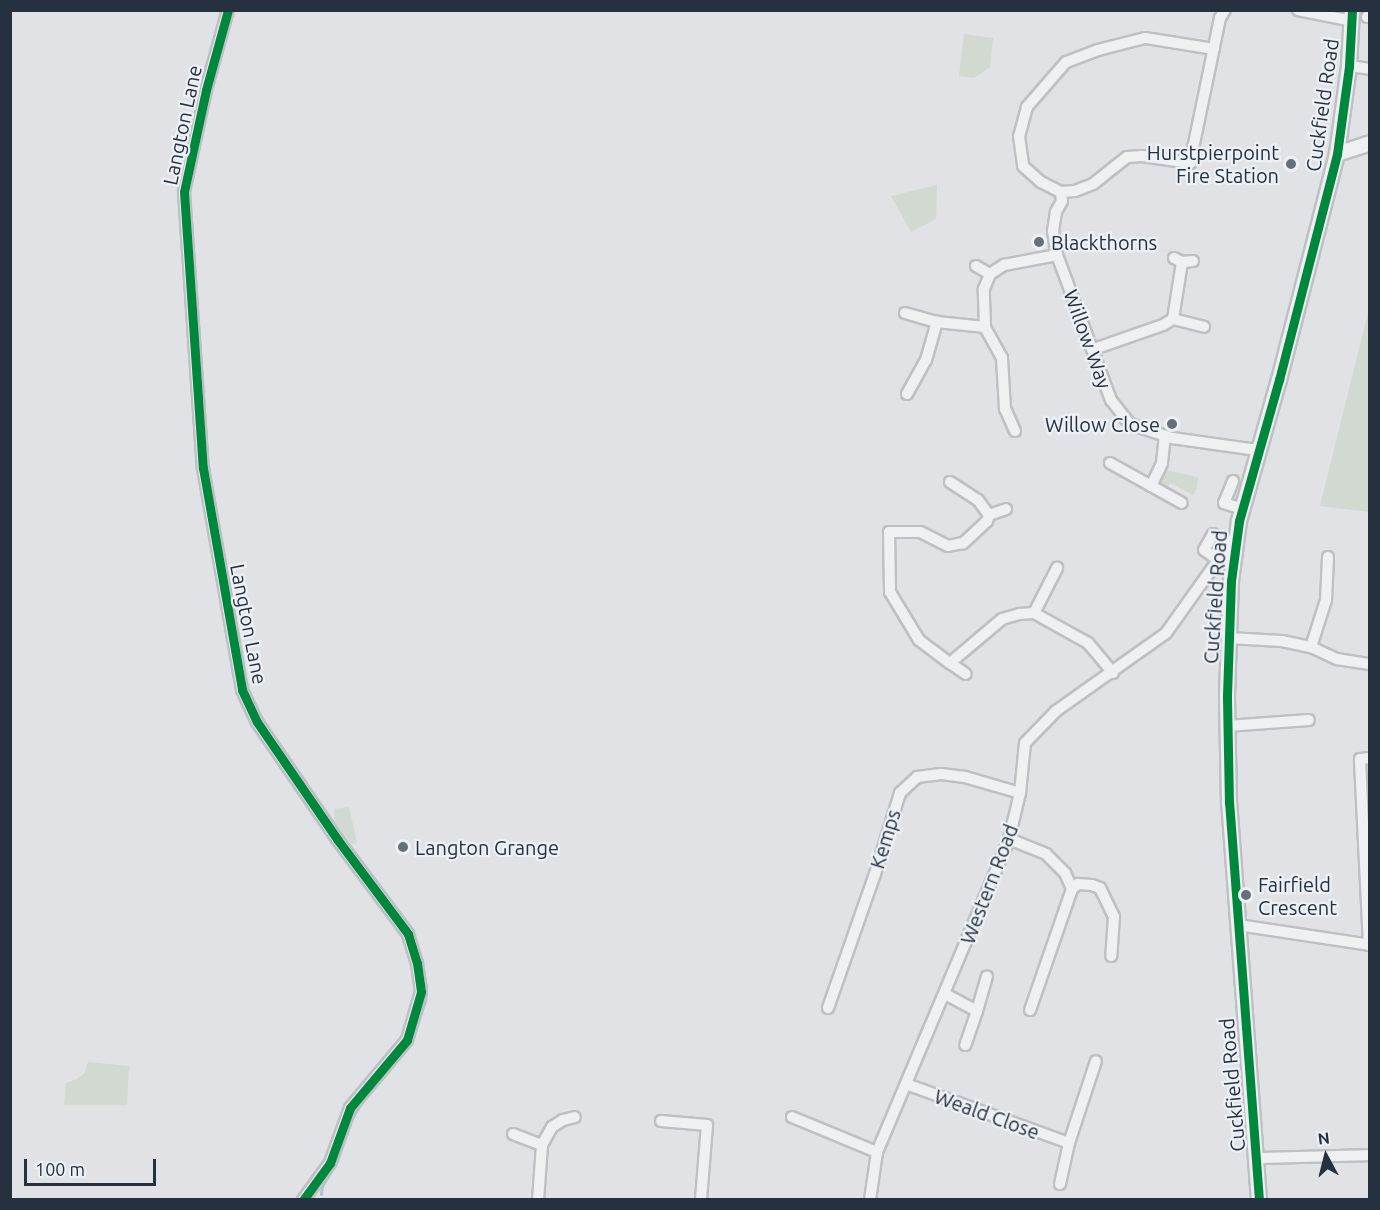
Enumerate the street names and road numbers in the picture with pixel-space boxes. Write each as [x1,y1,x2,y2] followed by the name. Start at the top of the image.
[1301,37,1343,173] street label: Cuckfield Road
[158,63,206,187] street label: Langton Lane
[1059,286,1117,392] street label: Willow Way
[1198,529,1232,665] street label: Cuckfield Road
[226,562,272,686] street label: Langton Lane
[865,807,905,871] street label: Kemps
[955,821,1023,947] street label: Western Road
[1214,1017,1250,1153] street label: Cuckfield Road
[931,1084,1043,1144] street label: Weald Close

